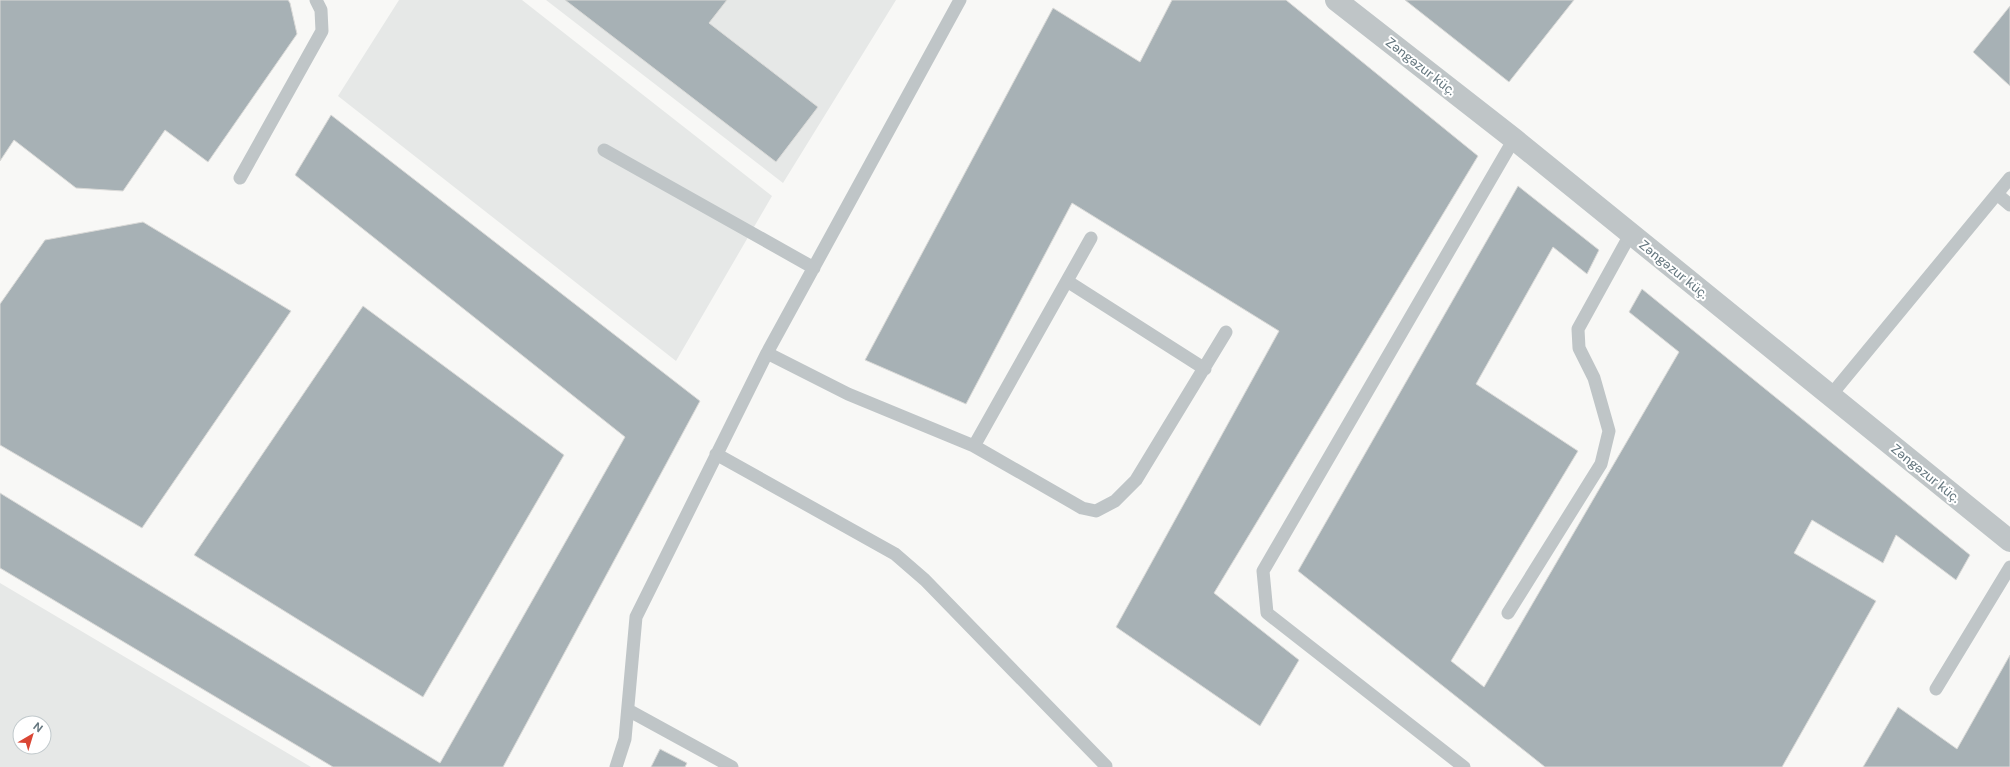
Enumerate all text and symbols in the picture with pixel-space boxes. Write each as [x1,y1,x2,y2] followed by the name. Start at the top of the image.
[1383,34,1459,98] street label: Zəngəzur küç.
[1636,237,1711,302] street label: Zəngəzur küç.
[1888,441,1963,506] street label: Zəngəzur küç.
[12,715,52,755] north arrow
[31,720,45,734] text: N

